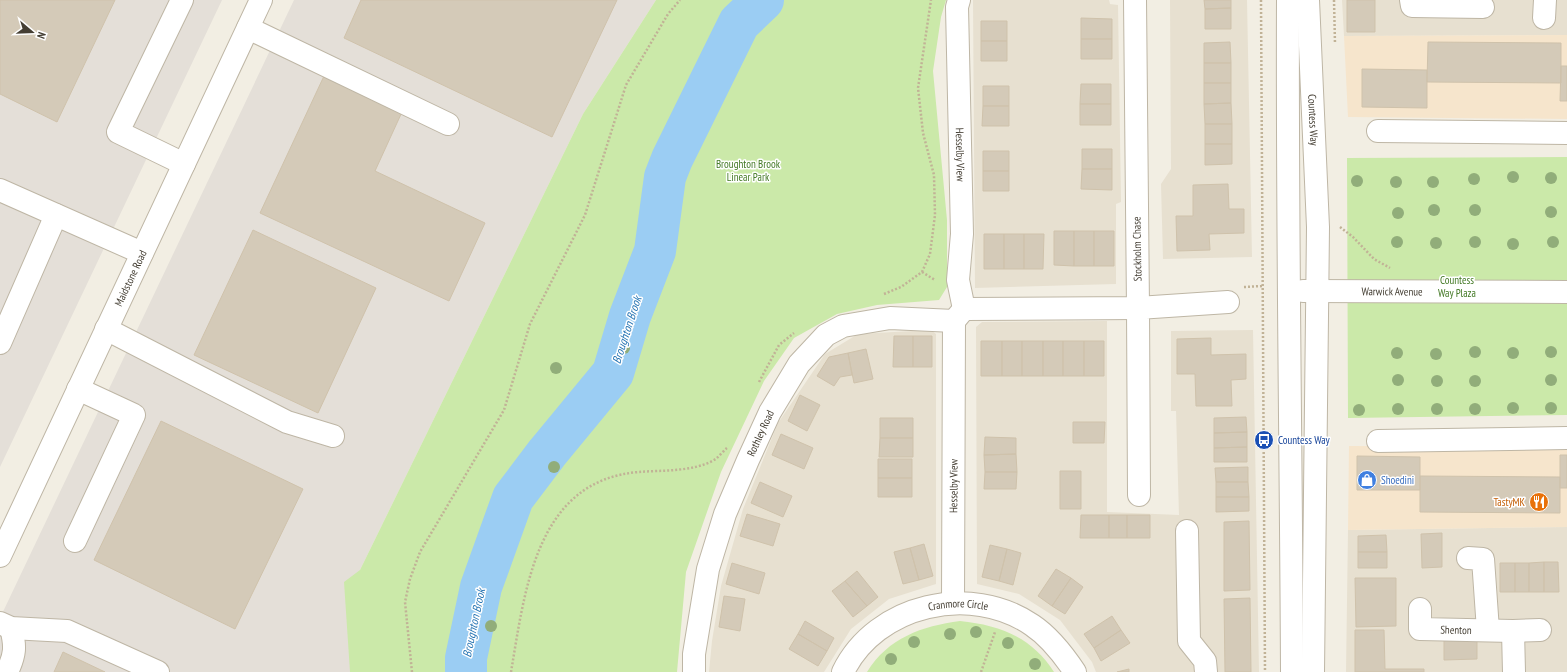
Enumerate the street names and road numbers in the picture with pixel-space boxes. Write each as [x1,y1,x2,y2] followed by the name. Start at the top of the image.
[1305,94,1321,147] street label: Countess Way
[953,128,968,182] street label: Hesselby View
[1129,216,1145,282] street label: Stockholm Chase
[111,248,150,308] street label: Maidstone Road
[1361,284,1423,298] street label: Warwick Avenue
[744,408,777,458] street label: Rothley Road
[946,458,961,513] street label: Hesselby View
[927,596,990,614] street label: Cranmore Circle
[1440,622,1472,637] street label: Shenton

